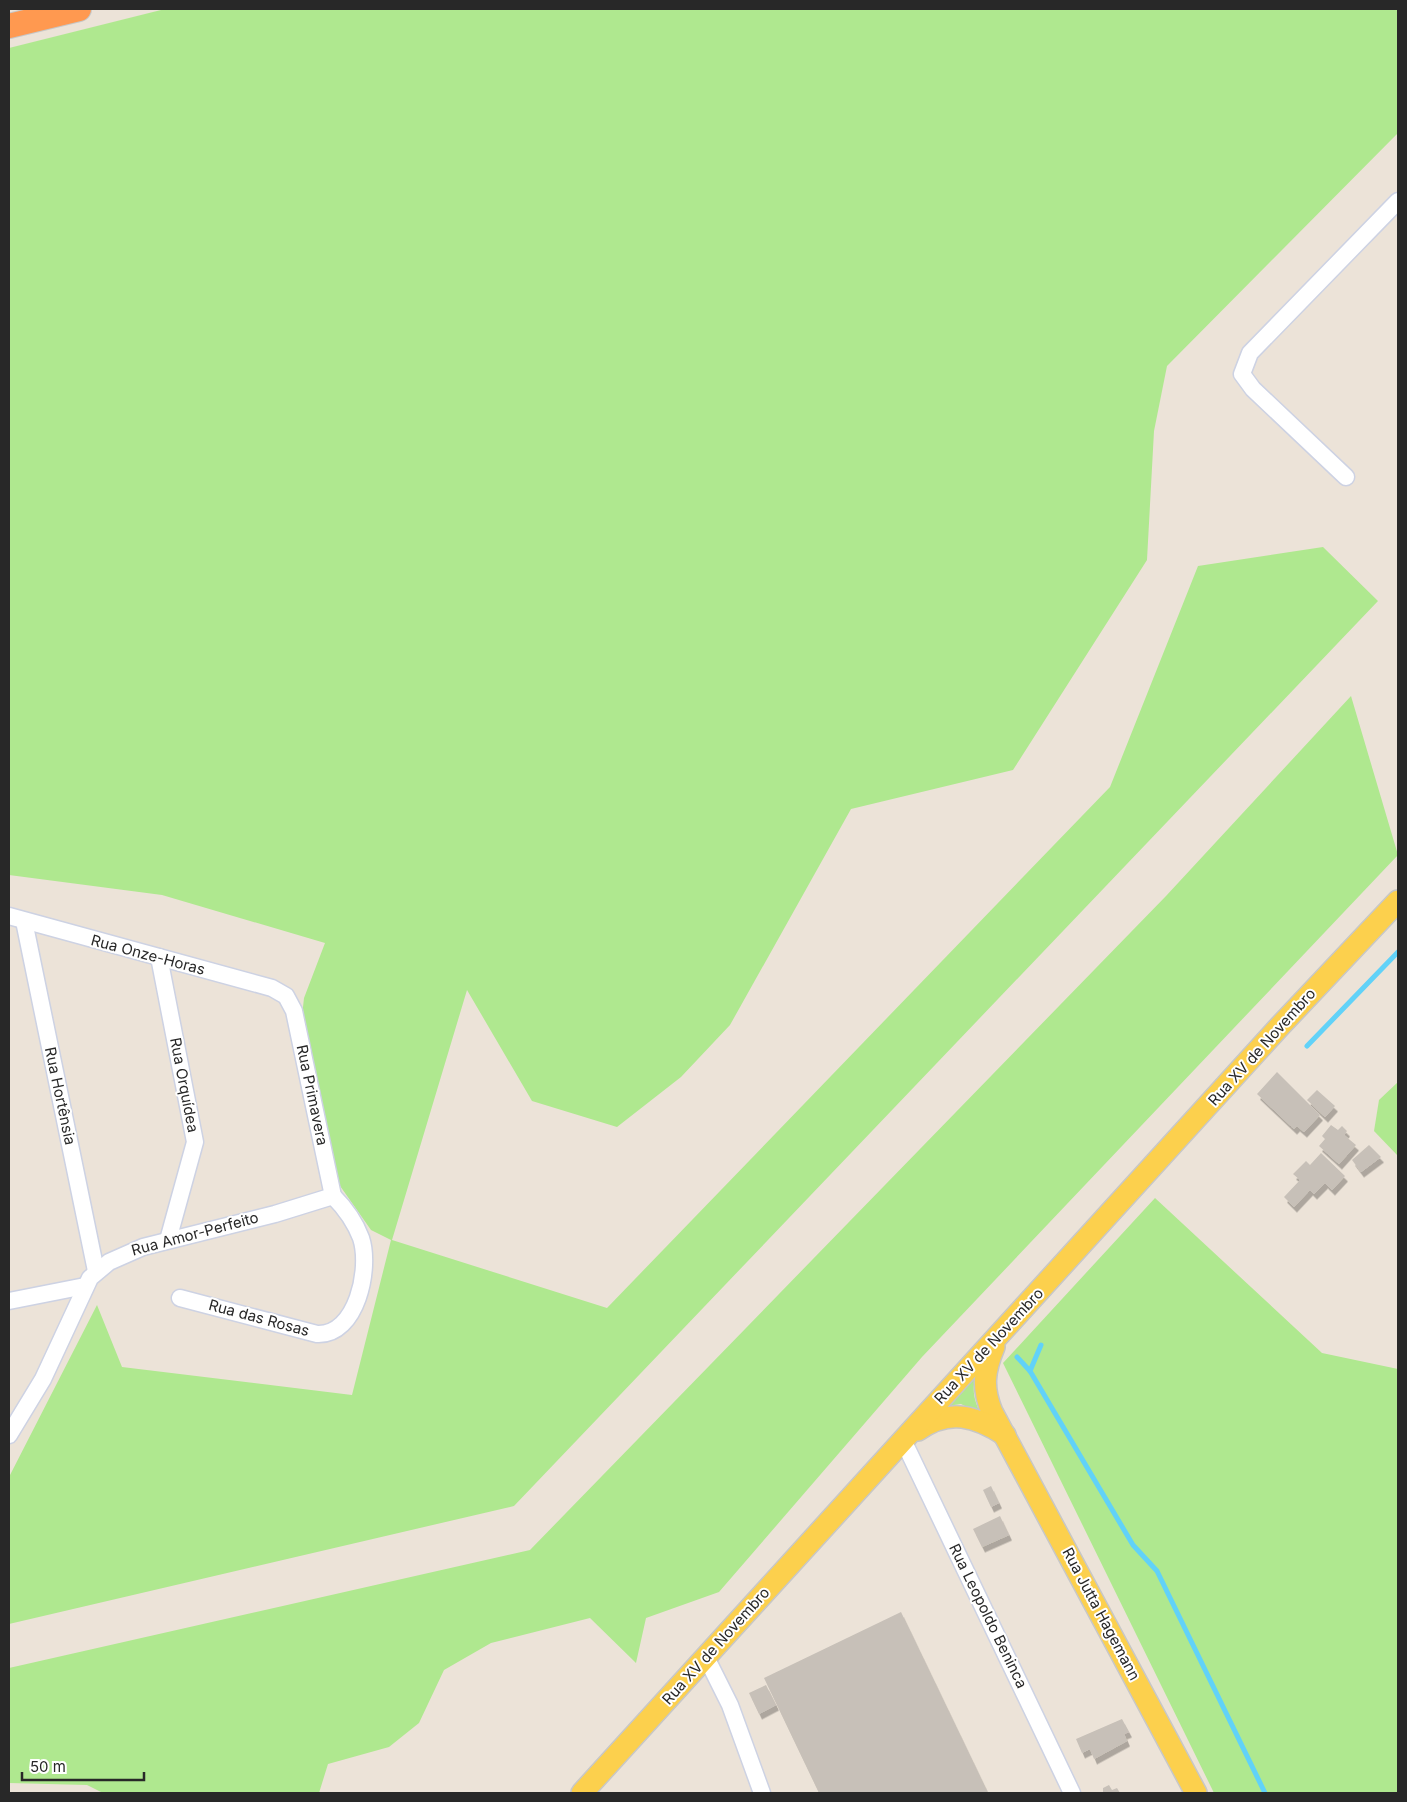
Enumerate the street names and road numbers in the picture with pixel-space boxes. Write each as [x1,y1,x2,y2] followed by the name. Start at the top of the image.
[89,930,207,979] street label: Rua Onze-Horas
[1204,984,1319,1109] street label: Rua XV de Novembro
[166,1036,203,1134] street label: Rua Orquídea
[293,1043,332,1147] street label: Rua Primavera
[41,1045,80,1147] street label: Rua Hortênsia
[129,1207,261,1260] street label: Rua Amor-Perfeito
[930,1284,1047,1408] street label: Rua XV de Novembro
[207,1295,312,1340] street label: Rua das Rosas
[945,1540,1032,1691] street label: Rua Leopoldo Beninca
[1058,1544,1144,1683] street label: Rua Jutta Hagemann
[658,1583,773,1708] street label: Rua XV de Novembro

